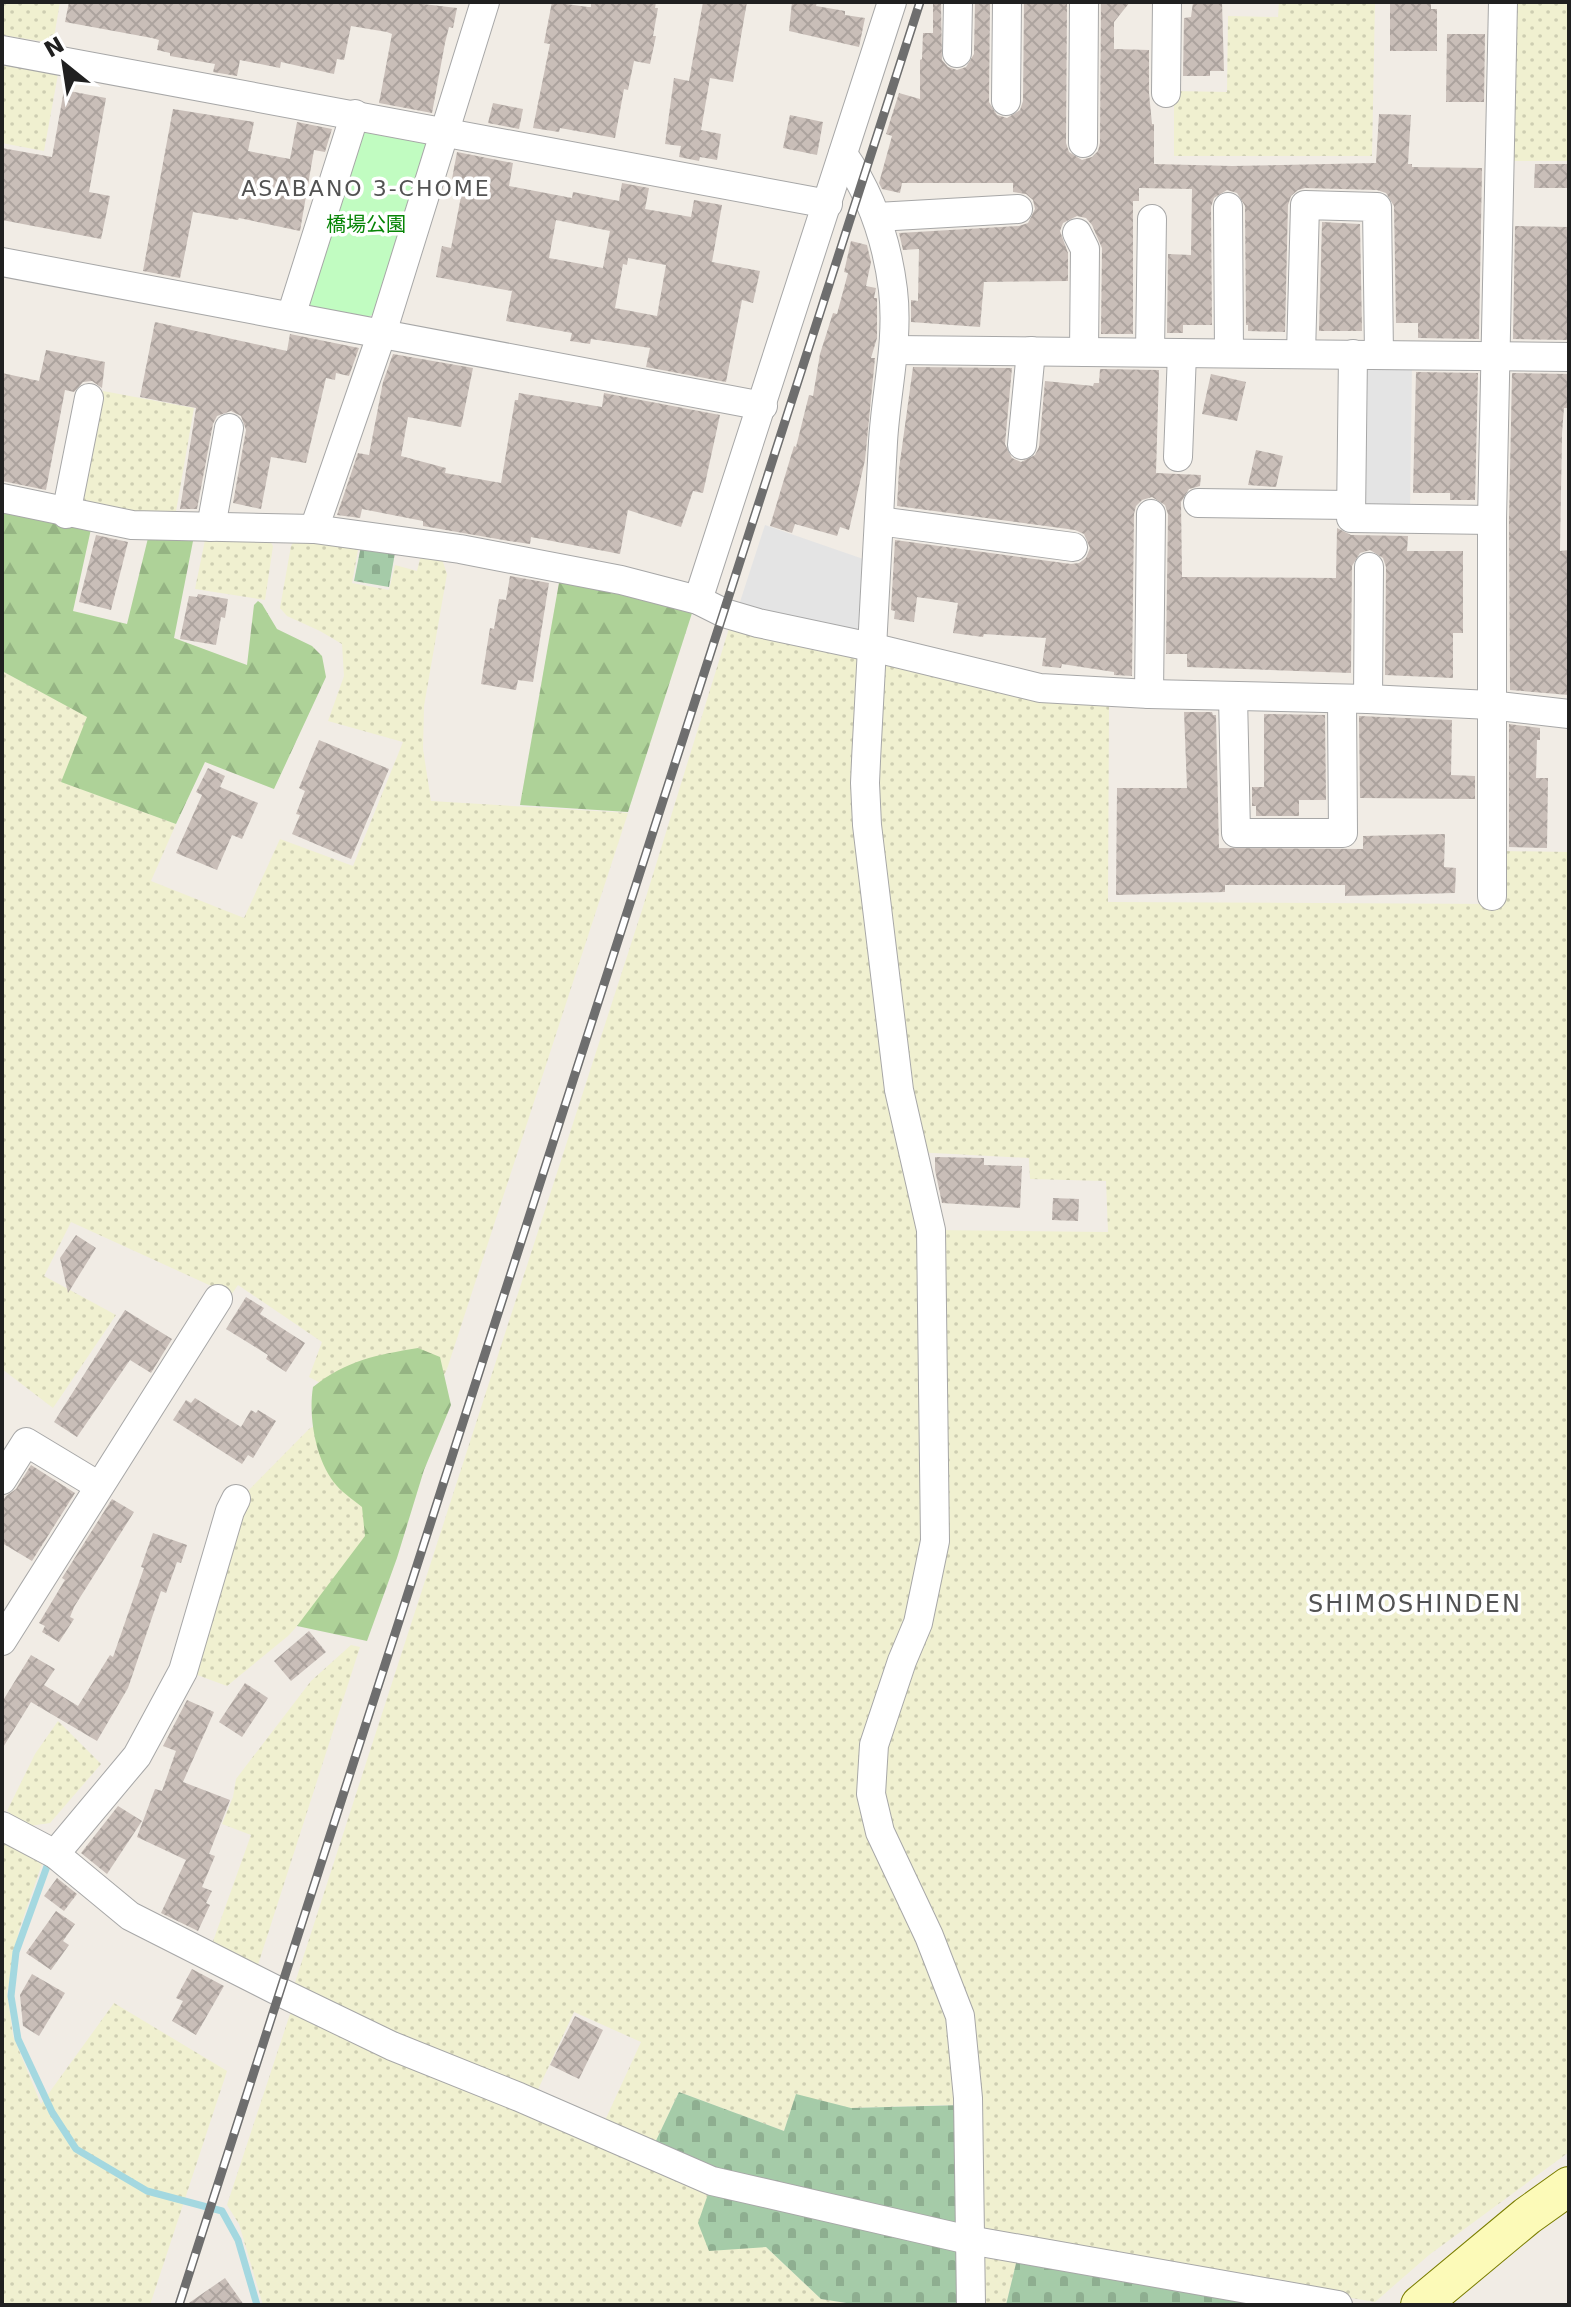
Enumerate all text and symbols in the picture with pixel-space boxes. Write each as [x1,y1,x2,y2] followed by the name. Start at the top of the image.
[24,24,104,104] north arrow
[40,32,68,63] text: N
[241,176,491,201] district label: ASABANO 3-CHOME
[326,212,406,236] park label: 橋場公園
[1308,1590,1522,1618] district label: SHIMOSHINDEN

